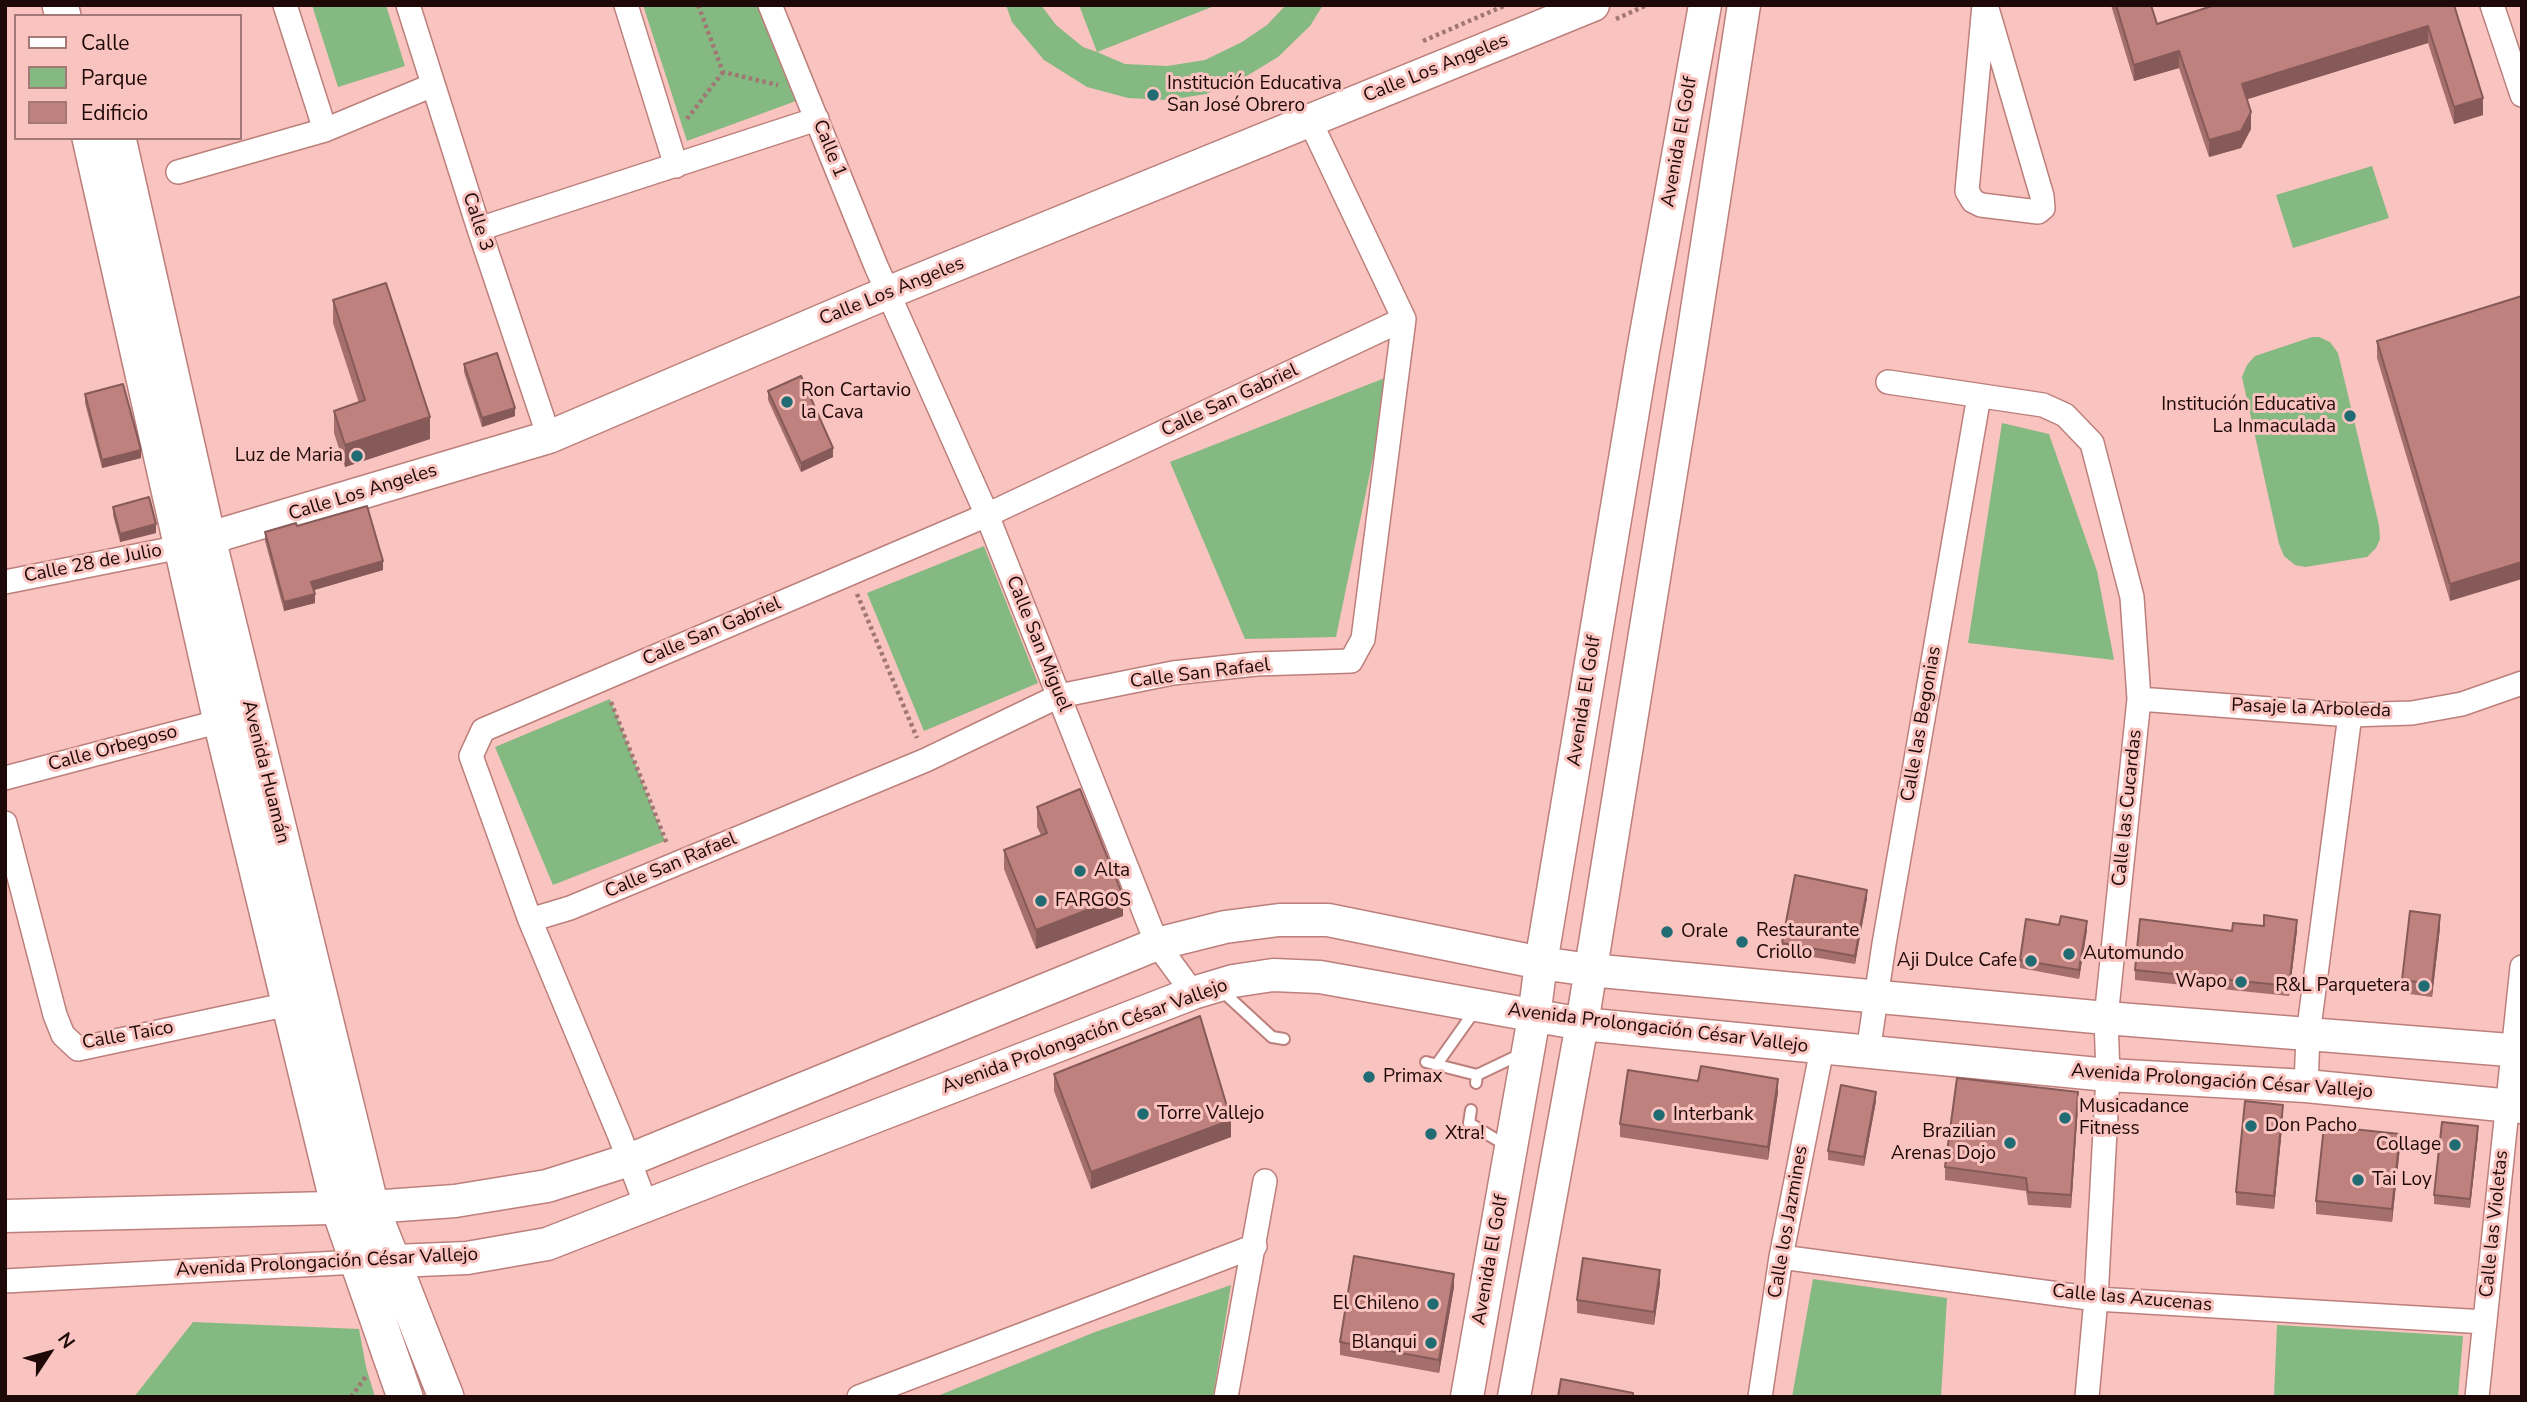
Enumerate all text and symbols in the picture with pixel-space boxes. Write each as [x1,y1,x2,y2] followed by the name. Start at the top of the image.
[14,14,242,140] legend
[81,29,129,57] text: Calle
[1360,30,1512,108] street label: Calle Los Angeles
[81,64,148,92] text: Parque
[1167,73,1342,117] place label: Institución Educativa San José Obrero
[1657,75,1703,209] street label: Avenida El Golf
[1145,87,1161,103] marker: Institución Educativa San José Obrero
[81,99,148,127] text: Edificio
[807,117,851,181] street label: Calle 1
[457,190,497,254] street label: Calle 3
[816,253,968,331] street label: Calle Los Angeles
[1158,359,1302,443] street label: Calle San Gabriel
[801,380,911,424] place label: Ron Cartavio la Cava
[779,394,795,410] marker: Ron Cartavio la Cava
[2161,394,2336,438] place label: Institución Educativa La Inmaculada
[2342,408,2358,424] marker: Institución Educativa La Inmaculada
[235,445,343,467] place label: Luz de Maria
[349,448,365,464] marker: Luz de Maria
[286,460,440,526] street label: Calle Los Angeles
[22,539,164,589] street label: Calle 28 de Julio
[1000,573,1076,715] street label: Calle San Miguel
[639,593,785,671] street label: Calle San Gabriel
[1563,634,1607,768] street label: Avenida El Golf
[1897,644,1947,804] street label: Calle las Begonias
[1129,654,1271,694] street label: Calle San Rafael
[2231,695,2391,723] street label: Pasaje la Arboleda
[236,698,294,846] street label: Avenida Huamán
[46,721,180,777] street label: Calle Orbegoso
[2108,729,2148,887] street label: Calle las Cucardas
[602,828,740,904] street label: Calle San Rafael
[1094,860,1130,882] place label: Alta
[1072,863,1088,879] marker: Alta
[1055,890,1131,912] place label: FARGOS
[1033,893,1049,909] marker: FARGOS
[1756,920,1859,964] place label: Restaurante Criollo
[1681,921,1728,943] place label: Orale
[1659,924,1675,940] marker: Orale
[1734,934,1750,950] marker: Restaurante Criollo
[2083,943,2184,965] place label: Automundo
[2061,946,2077,962] marker: Automundo
[1897,950,2017,972] place label: Aji Dulce Cafe
[2023,953,2039,969] marker: Aji Dulce Cafe
[2175,971,2227,993] place label: Wapo
[2233,974,2249,990] marker: Wapo
[939,975,1231,1099] street label: Avenida Prolongación César Vallejo
[2275,975,2410,997] place label: R&L Parquetera
[2416,978,2432,994] marker: R&L Parquetera
[1507,999,1809,1059] street label: Avenida Prolongación César Vallejo
[81,1017,175,1055] street label: Calle Taico
[2070,1060,2374,1104] street label: Avenida Prolongación César Vallejo
[1383,1066,1442,1088] place label: Primax
[1361,1069,1377,1085] marker: Primax
[2079,1096,2189,1140] place label: Musicadance Fitness
[1157,1103,1264,1125] place label: Torre Vallejo
[1673,1104,1754,1126] place label: Interbank
[1135,1106,1151,1122] marker: Torre Vallejo
[1651,1107,1667,1123] marker: Interbank
[2057,1110,2073,1126] marker: Musicadance Fitness
[2265,1115,2357,1137] place label: Don Pacho
[2243,1118,2259,1134] marker: Don Pacho
[1891,1121,1996,1165] place label: Brazilian Arenas Dojo
[1445,1123,1485,1145] place label: Xtra!
[1423,1126,1439,1142] marker: Xtra!
[2376,1134,2441,1156] place label: Collage
[2002,1135,2018,1151] marker: Brazilian Arenas Dojo
[2447,1137,2463,1153] marker: Collage
[1764,1144,1814,1300] street label: Calle los Jazmines
[2476,1149,2514,1299] street label: Calle las Violetas
[2372,1169,2432,1191] place label: Tai Loy
[2350,1172,2366,1188] marker: Tai Loy
[1468,1193,1514,1327] street label: Avenida El Golf
[175,1244,479,1282] street label: Avenida Prolongación César Vallejo
[2051,1281,2213,1317] street label: Calle las Azucenas
[1332,1293,1419,1315] place label: El Chileno
[1425,1296,1441,1312] marker: El Chileno
[14,1318,84,1388] north arrow
[51,1327,81,1354] text: N
[1352,1332,1417,1354] place label: Blanqui
[1423,1335,1439,1351] marker: Blanqui

